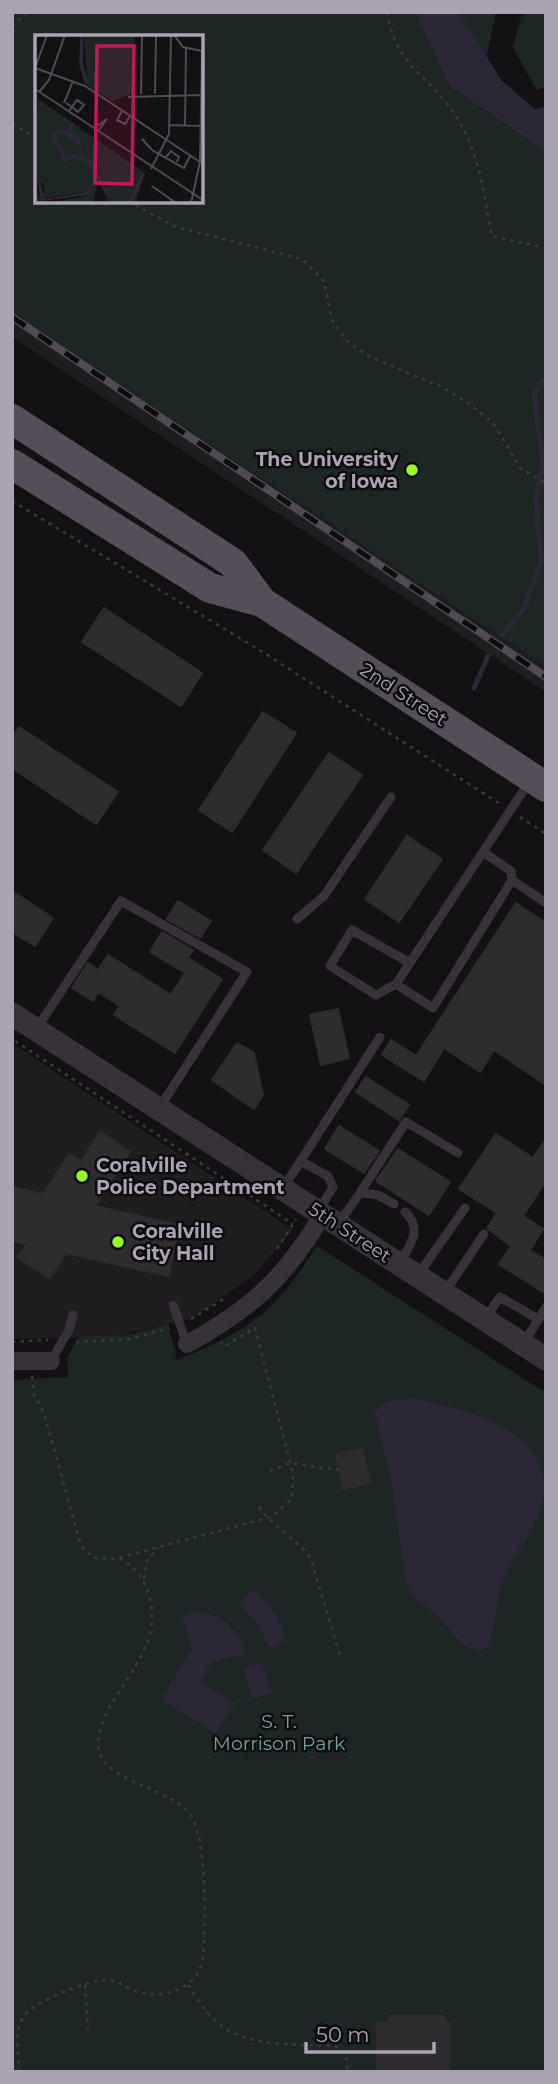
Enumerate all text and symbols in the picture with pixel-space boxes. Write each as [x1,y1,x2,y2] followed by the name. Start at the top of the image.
[35,35,203,203] inset map
[256,448,399,493] place label: The University of Iowa
[404,462,420,478] marker: The University of Iowa
[356,658,452,731] street label: 2nd Street
[96,1154,285,1199] place label: Coralville Police Department
[74,1168,90,1184] marker: Coralville Police Department
[304,1197,396,1268] street label: 5th Street
[132,1220,223,1265] place label: Coralville City Hall
[110,1234,126,1250] marker: Coralville City Hall
[213,1710,346,1755] park label: S. T. Morrison Park
[306,2010,434,2054] scale bar
[316,2022,370,2047] text: 50 m

